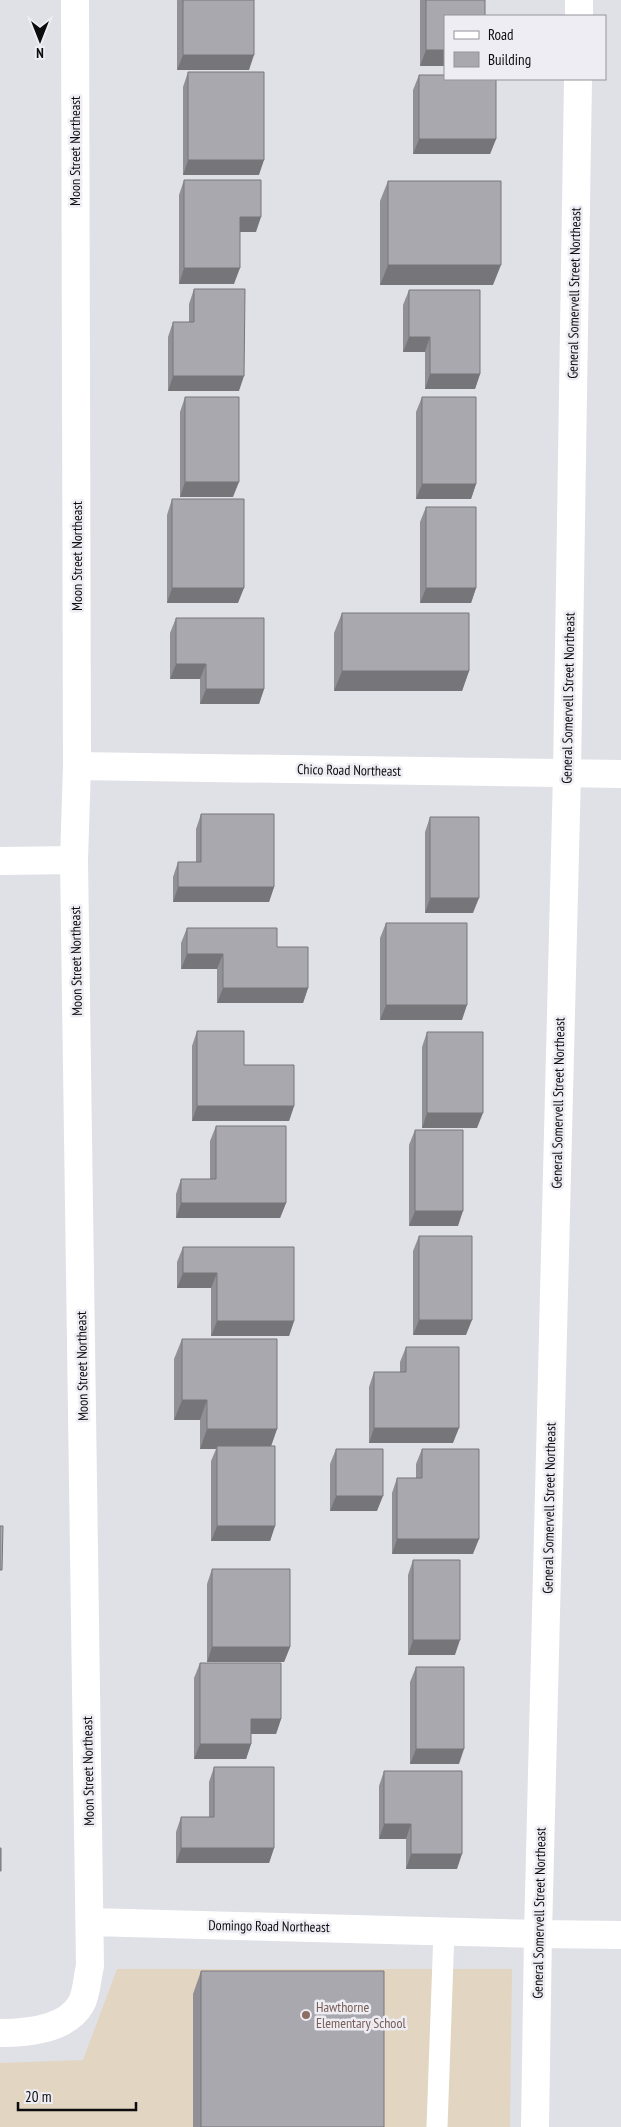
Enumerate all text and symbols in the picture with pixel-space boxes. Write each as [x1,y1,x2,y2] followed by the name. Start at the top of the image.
[15,15,65,65] north arrow
[444,15,606,80] legend
[488,25,514,44] text: Road
[36,44,44,62] text: N
[488,50,531,69] text: Building
[66,96,84,206] street label: Moon Street Northeast
[564,207,584,379] street label: General Somervell Street Northeast
[68,501,86,611] street label: Moon Street Northeast
[558,612,578,784] street label: General Somervell Street Northeast
[297,760,401,780] street label: Chico Road Northeast
[66,906,86,1016] street label: Moon Street Northeast
[548,1017,568,1189] street label: General Somervell Street Northeast
[72,1311,92,1421] street label: Moon Street Northeast
[539,1422,559,1594] street label: General Somervell Street Northeast
[78,1716,98,1826] street label: Moon Street Northeast
[529,1827,549,1999] street label: General Somervell Street Northeast
[208,1916,330,1936] street label: Domingo Road Northeast
[316,1998,406,2032] place label: Hawthorne Elementary School
[300,2009,312,2021] marker: Hawthorne Elementary School
[18,2080,135,2112] scale bar
[25,2087,51,2106] text: 20 m

